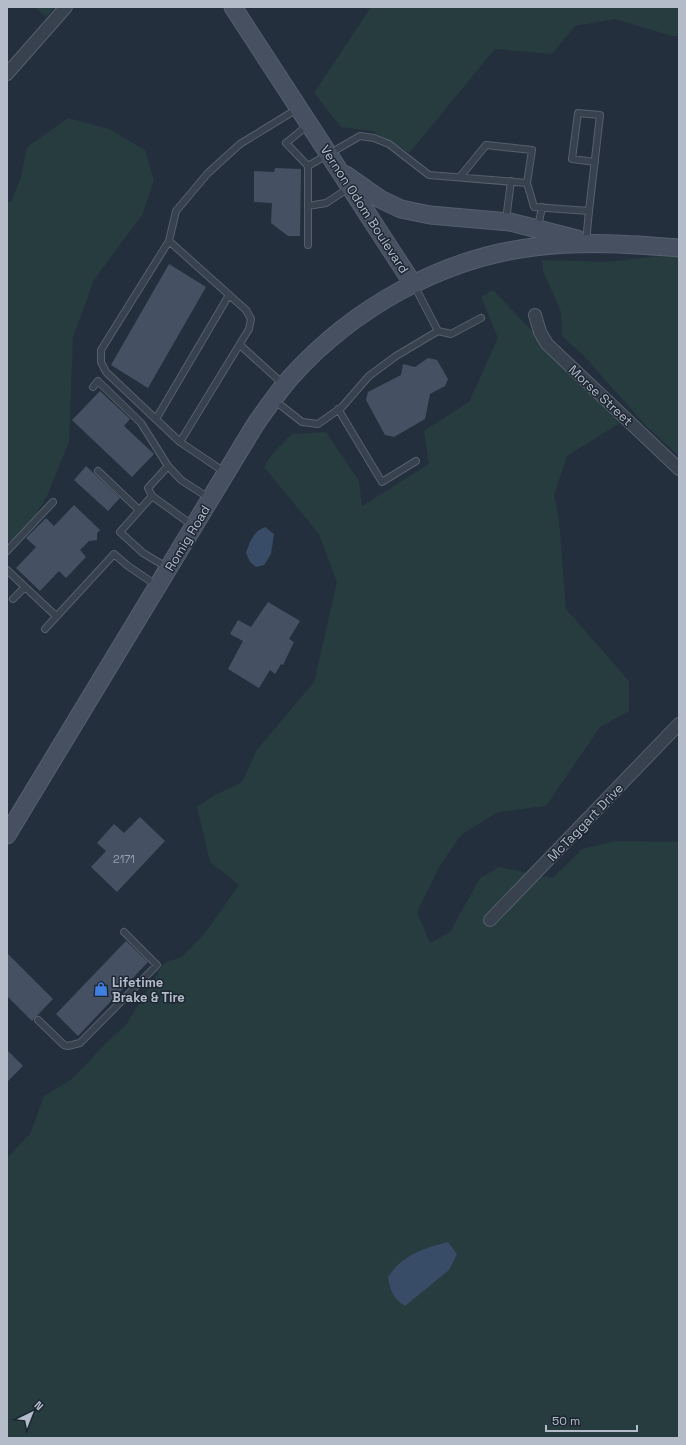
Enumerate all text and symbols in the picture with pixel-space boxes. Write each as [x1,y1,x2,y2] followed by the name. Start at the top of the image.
[317,142,412,277] street label: Vernon Odom Boulevard
[565,361,636,429] street label: Morse Street
[161,502,214,574] street label: Romig Road
[544,780,627,865] street label: McTaggart Drive
[113,852,135,866] house number: 2171
[112,974,185,1006] place label: Lifetime Brake & Tire
[93,981,109,997] shop icon: Lifetime Brake & Tire
[12,1393,52,1433] north arrow
[31,1398,46,1413] text: N
[546,1407,637,1433] scale bar
[552,1413,580,1429] text: 50 m

